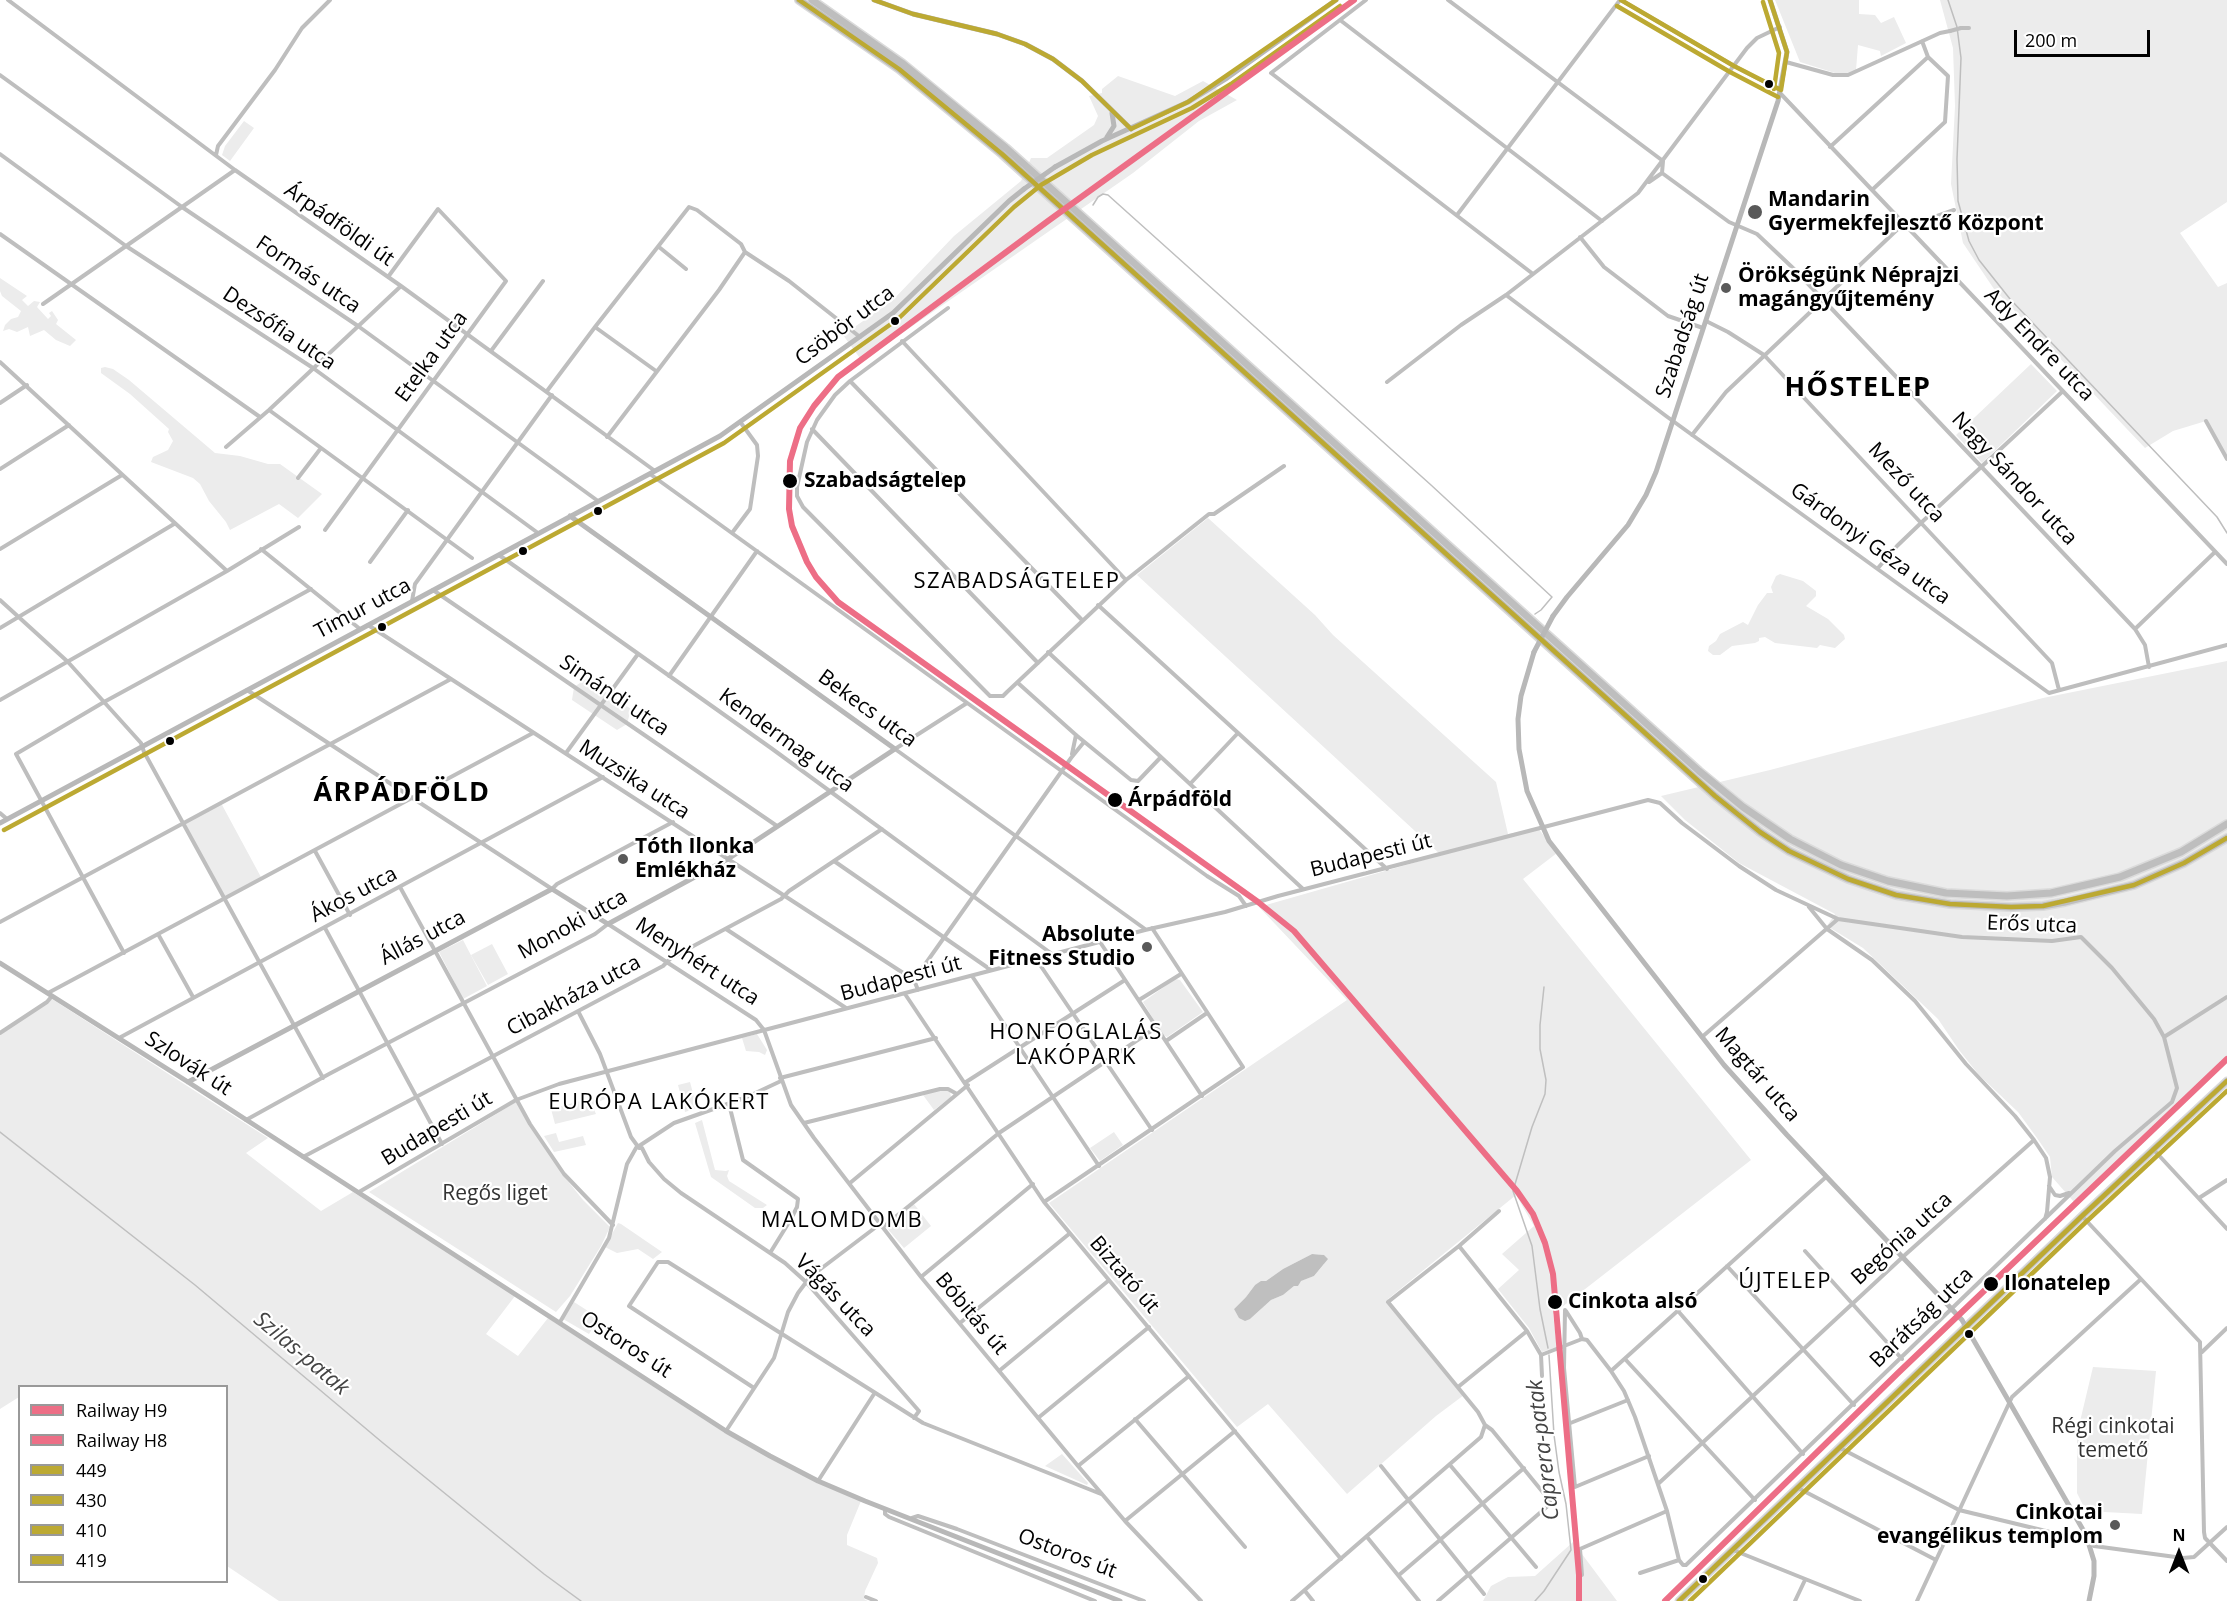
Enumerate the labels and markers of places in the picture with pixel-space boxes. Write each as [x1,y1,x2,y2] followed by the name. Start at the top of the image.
[1763,78,1775,90] unlabelled marker
[1768,187,2044,237] place label: Mandarin Gyermekfejlesztő Központ
[1746,203,1764,221] marker: Mandarin Gyermekfejlesztő Központ
[1738,263,1959,313] place label: Örökségünk Néprajzi magángyűjtemény
[1719,281,1733,295] marker: Örökségünk Néprajzi magángyűjtemény
[889,315,901,327] unlabelled marker
[804,468,966,494] place label: Szabadságtelep
[781,472,799,490] marker: Szabadságtelep
[592,505,604,517] unlabelled marker
[517,545,529,557] unlabelled marker
[376,621,388,633] unlabelled marker
[164,735,176,747] unlabelled marker
[1128,787,1232,813] place label: Árpádföld
[1106,791,1124,809] marker: Árpádföld
[635,834,754,884] place label: Tóth Ilonka Emlékház
[616,852,630,866] marker: Tóth Ilonka Emlékház
[988,922,1135,972] place label: Absolute Fitness Studio
[1140,940,1154,954] marker: Absolute Fitness Studio
[2004,1271,2110,1297] place label: Ilonatelep
[1982,1275,2000,1293] marker: Ilonatelep
[1568,1289,1697,1315] place label: Cinkota alsó
[1546,1293,1564,1311] marker: Cinkota alsó
[1963,1328,1975,1340] unlabelled marker
[1877,1500,2103,1550] place label: Cinkotai evangélikus templom
[2108,1518,2122,1532] marker: Cinkotai evangélikus templom
[1697,1573,1709,1585] unlabelled marker

